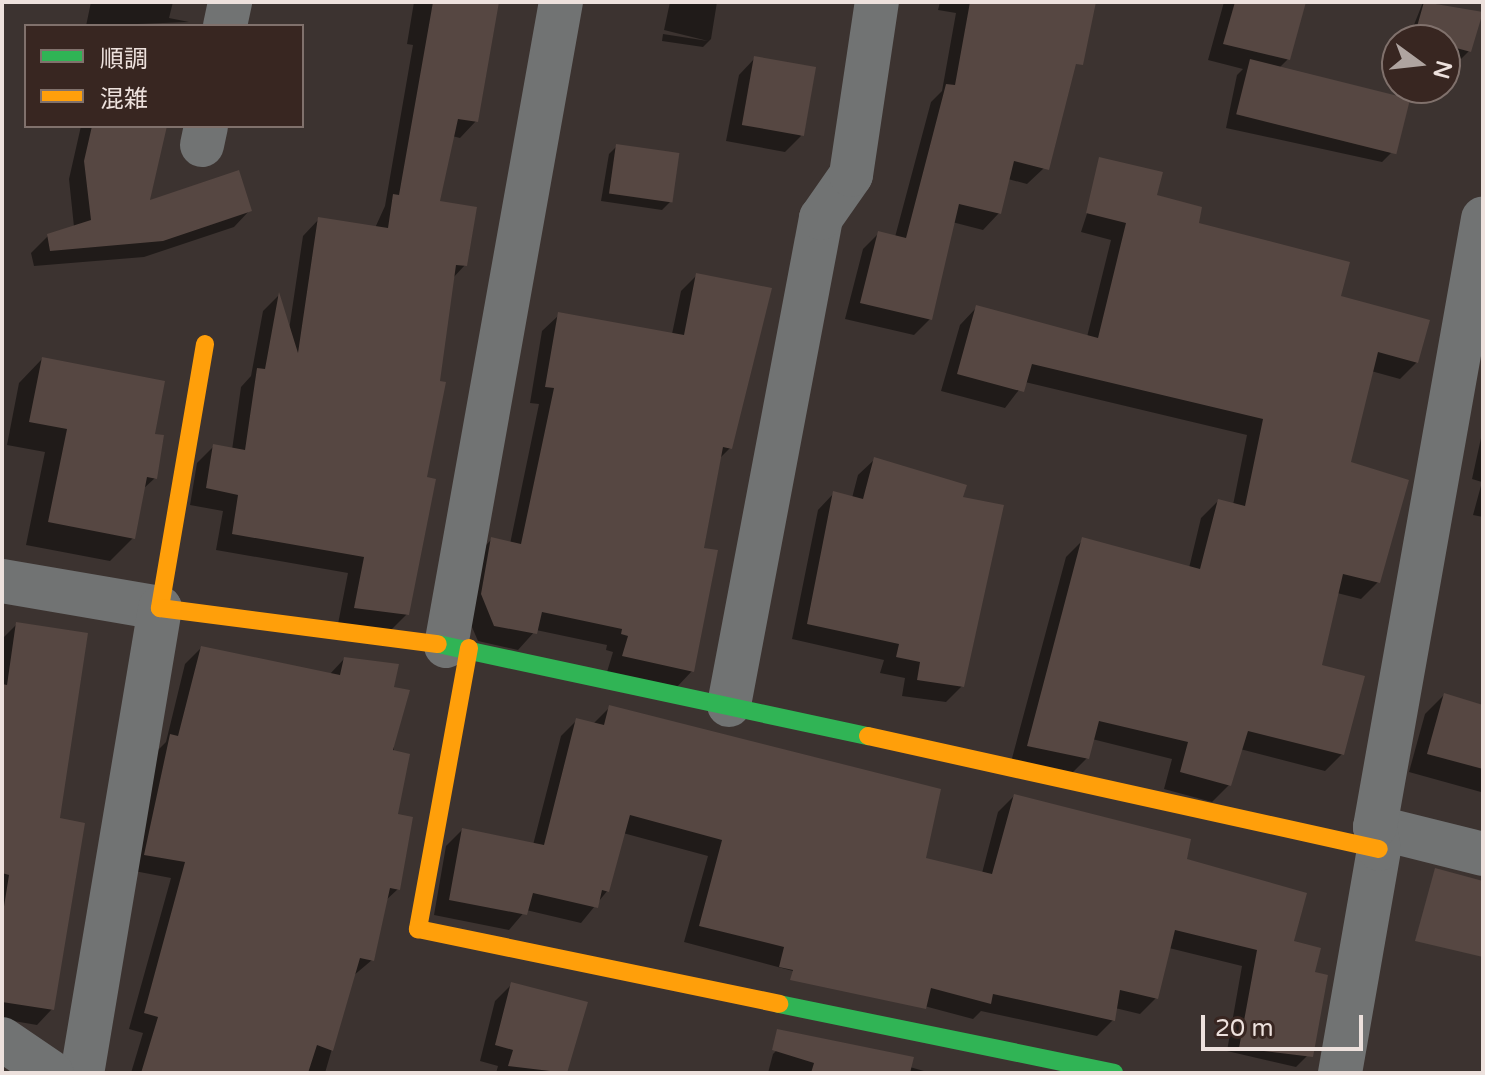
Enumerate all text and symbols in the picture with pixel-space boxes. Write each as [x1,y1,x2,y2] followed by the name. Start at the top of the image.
[24,24,304,128] legend
[1381,24,1461,104] north arrow
[100,45,148,74] text: 順調
[1427,58,1457,82] text: N
[100,85,148,114] text: 混雑
[1205,999,1367,1049] scale bar
[1215,1014,1273,1043] text: 20 m

